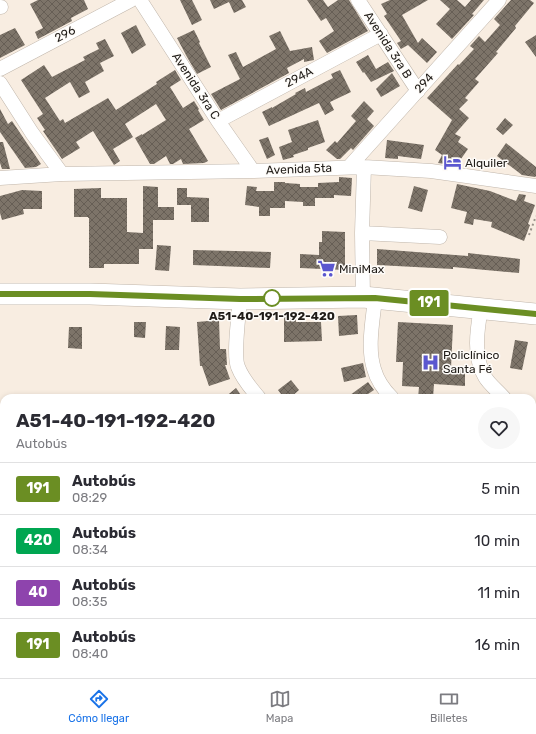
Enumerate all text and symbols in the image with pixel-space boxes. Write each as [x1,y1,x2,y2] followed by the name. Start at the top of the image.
[361,9,415,81] street label: Avenida 3ra B
[52,23,78,45] street label: 296
[169,50,223,122] street label: Avenida 3ra C
[283,64,315,90] street label: 294A
[412,70,437,96] street label: 294
[442,153,462,173] hotel icon: Alquiler
[465,156,508,170] place label: Alquiler
[266,161,332,177] street label: Avenida 5ta
[316,259,336,279] supermarket icon: MiniMax
[339,262,385,276] place label: MiniMax
[263,289,281,307] marker: A51-40-191-192-420
[406,290,452,316] line badge: 191
[418,294,440,311] text: 191
[209,309,335,323] place label: A51-40-191-192-420
[443,348,500,376] place label: Policlínico Santa Fé
[420,352,440,372] hospital icon: Policlínico Santa Fé
[478,407,520,449] button: heart
[16,409,215,432] text: A51-40-191-192-420
[16,436,67,451] text: Autobús
[72,472,136,490] text: Autobús
[27,480,49,497] text: 191
[481,480,520,498] text: 5 min
[72,490,107,505] text: 08:29
[72,524,136,542] text: Autobús
[24,532,52,549] text: 420
[474,532,520,550] text: 10 min
[72,542,108,557] text: 08:34
[72,576,136,594] text: Autobús
[28,584,48,601] text: 40
[477,584,520,602] text: 11 min
[72,594,107,609] text: 08:35
[72,628,136,646] text: Autobús
[27,636,49,653] text: 191
[475,636,520,654] text: 16 min
[72,646,108,661] text: 08:40
[68,688,129,725] tab: Cómo llegar
[266,688,293,725] tab: Mapa
[430,688,468,725] tab: Billetes

